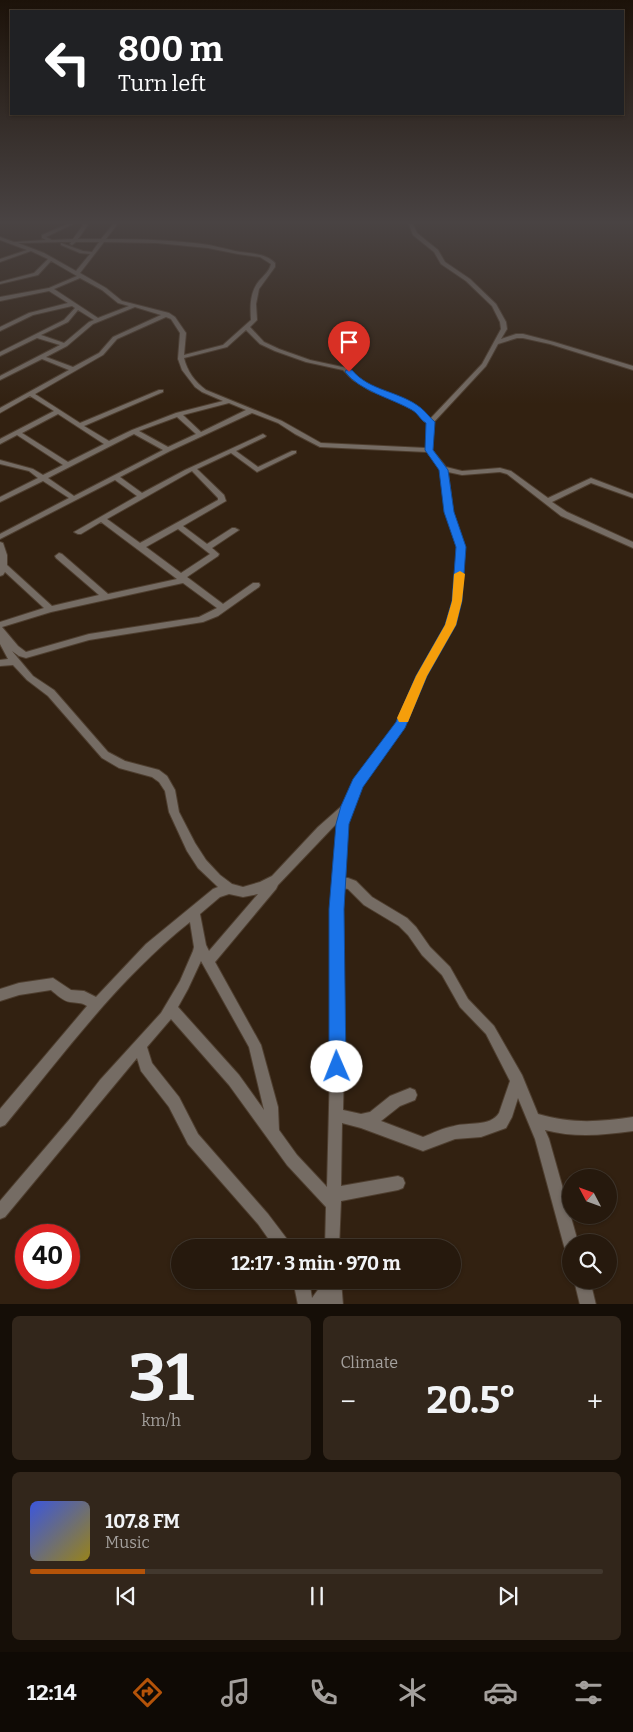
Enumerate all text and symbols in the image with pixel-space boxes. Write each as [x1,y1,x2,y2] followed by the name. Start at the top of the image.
[118,28,223,70] text: 800 m
[35,30,100,95] icon: left
[118,70,206,97] text: Turn left
[328,321,370,372] pin
[335,328,363,356] icon: arrive
[310,1040,362,1092] position arrow
[562,1169,618,1224] north arrow
[562,1169,617,1289] map controls
[15,1224,80,1289] speed limit sign: 40
[562,1234,617,1289] button: search
[231,1252,401,1275] text: 12:17 · 3 min · 970 m
[128,1339,194,1417] text: 31
[341,1353,398,1372] text: Climate
[427,1377,516,1423] text: 20.5°
[341,1385,356,1418] text: −
[587,1385,603,1418] text: +
[141,1411,181,1430] text: km/h
[105,1510,180,1533] text: 107.8 FM
[105,1533,150,1552] text: Music
[112,1582,140,1610] icon: previous
[303,1582,331,1610] icon: pause
[494,1582,522,1610] icon: next
[130,1675,165,1710] icon: directions
[218,1675,253,1710] icon: music
[306,1675,341,1710] icon: phone
[395,1675,430,1710] icon: climate
[483,1675,518,1710] icon: car
[571,1675,606,1710] icon: filters
[27,1679,77,1706] text: 12:14

